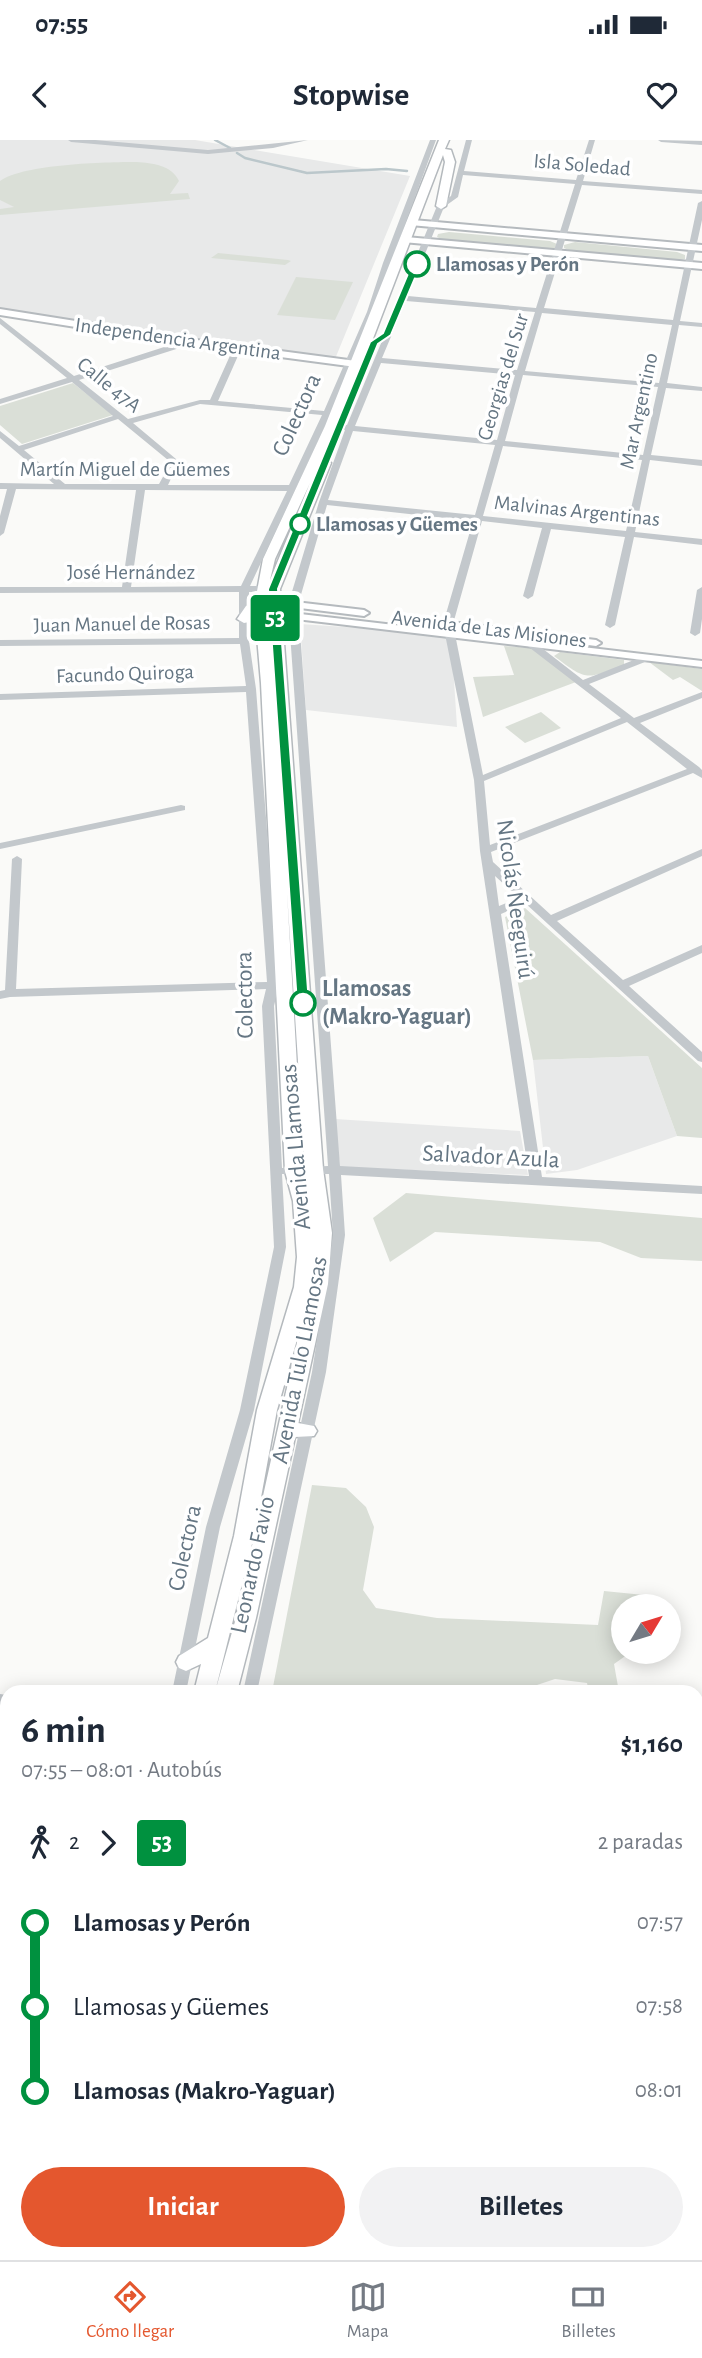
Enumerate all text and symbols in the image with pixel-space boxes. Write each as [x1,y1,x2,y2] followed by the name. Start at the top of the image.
[35,11,88,37] text: 07:55
[21,76,59,114] icon: back
[643,76,681,114] icon: heart
[293,79,409,111] text: Stopwise
[533,150,632,180] street label: Isla Soledad
[404,251,430,277] marker: Llamosas y Perón
[436,254,579,275] place label: Llamosas y Perón
[474,311,532,443] street label: Georgias del Sur
[74,314,283,364] street label: Independencia Argentina
[616,351,662,471] street label: Mar Argentino
[73,353,145,417] street label: Calle 47A
[268,370,326,460] street label: Colectora
[20,459,230,480] street label: Martín Miguel de Güemes
[493,492,661,530] street label: Malvinas Argentinas
[290,514,310,534] marker: Llamosas y Güemes
[316,514,478,535] place label: Llamosas y Güemes
[67,562,195,583] street label: José Hernández
[244,595,306,641] line badge: 53
[265,606,285,630] text: 53
[390,607,588,651] street label: Avenida de Las Misiones
[33,612,211,636] street label: Juan Manuel de Rosas
[56,661,195,687] street label: Facundo Quiroga
[492,818,540,980] street label: Nicolás Ñeeguirú
[232,951,258,1039] street label: Colectora
[322,977,472,1029] place label: Llamosas (Makro-Yaguar)
[290,990,316,1016] marker: Llamosas (Makro-Yaguar)
[277,1063,315,1231] street label: Avenida Llamosas
[422,1141,560,1173] street label: Salvador Azula
[268,1254,332,1466] street label: Avenida Tulo Llamosas
[227,1494,279,1636] street label: Leonardo Favio
[164,1503,206,1593] street label: Colectora
[611,1594,681,1664] north arrow
[611,1594,681,1664] map controls
[21,1712,106,1750] text: 6 min
[621,1731,683,1757] text: $1,160
[21,1759,222,1782] text: 07:55 – 08:01 · Autobús
[21,1824,59,1862] icon: walk
[89,1824,127,1862] icon: forward
[69,1831,79,1854] text: 2
[151,1831,172,1855] text: 53
[598,1831,683,1854] text: 2 paradas
[73,1910,251,1936] text: Llamosas y Perón
[637,1911,683,1934] text: 07:57
[73,1994,269,2020] text: Llamosas y Güemes
[635,1995,683,2018] text: 07:58
[73,2078,336,2104] text: Llamosas (Makro-Yaguar)
[635,2079,683,2102] text: 08:01
[21,2167,345,2247] button: Iniciar
[359,2167,683,2247] button: Billetes
[86,2278,174,2343] tab: Cómo llegar
[347,2278,389,2343] tab: Mapa
[561,2278,616,2343] tab: Billetes

